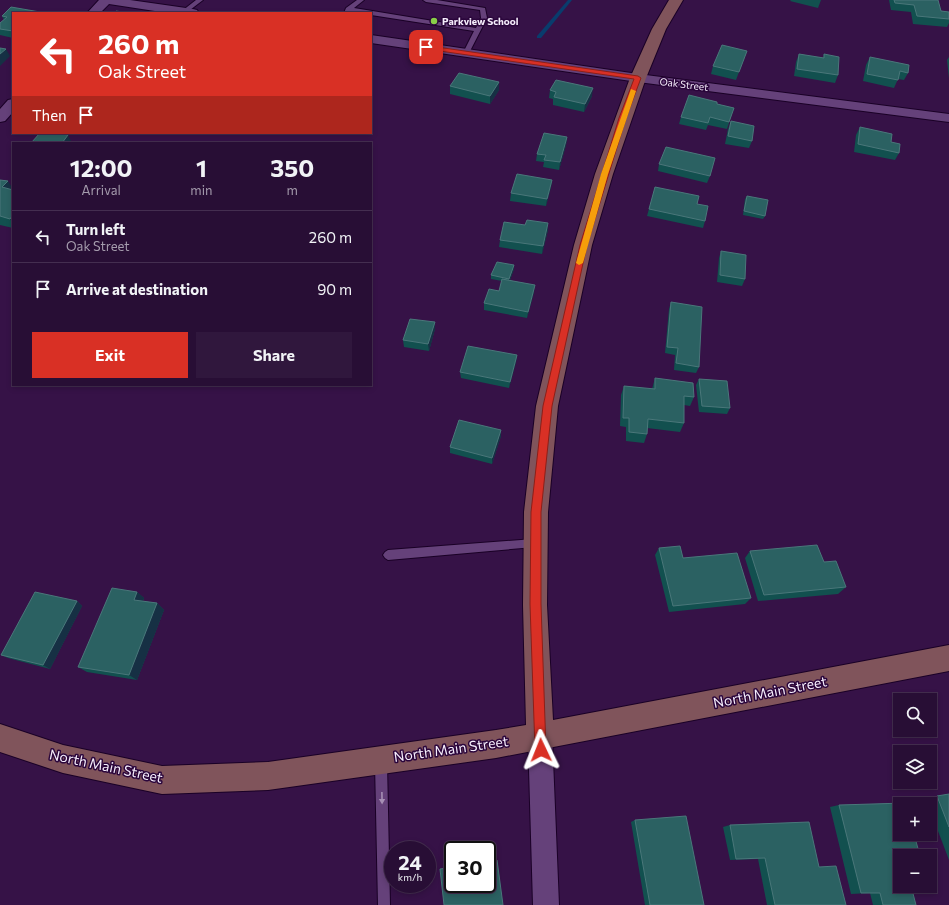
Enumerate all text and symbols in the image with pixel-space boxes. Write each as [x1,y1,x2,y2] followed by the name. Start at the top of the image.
[442,15,519,27] place label: Parkview School
[429,16,439,26] marker: Parkview School
[98,26,179,60] text: 260 m
[32,28,84,80] icon: left
[409,30,443,64] pin
[415,36,437,58] icon: arrive
[98,60,186,82] text: Oak Street
[659,75,709,93] street label: Oak Street
[75,104,97,126] icon: arrive
[32,106,67,124] text: Then
[70,153,133,182] text: 12:00
[196,153,207,182] text: 1
[270,153,314,182] text: 350
[81,182,121,198] text: Arrival
[190,182,212,198] text: min
[287,182,298,198] text: m
[66,220,125,238] text: Turn left
[32,226,54,248] icon: left
[309,228,352,246] text: 260 m
[66,238,130,254] text: Oak Street
[32,278,54,300] icon: arrive
[66,280,208,298] text: Arrive at destination
[317,280,352,298] text: 90 m
[32,332,188,378] button: Exit
[196,332,352,378] button: Share
[712,672,828,711] street label: North Main Street
[893,693,937,893] map controls
[893,693,937,737] button: search
[520,729,562,771] position arrow
[393,732,510,765] street label: North Main Street
[48,745,165,786] street label: North Main Street
[893,745,937,789] button: layers
[379,792,385,805] one-way arrow
[893,797,937,841] button: +
[444,841,496,893] speed limit sign: 30
[893,849,937,893] button: −
[398,850,422,874] text: 24
[398,871,422,883] text: km/h

